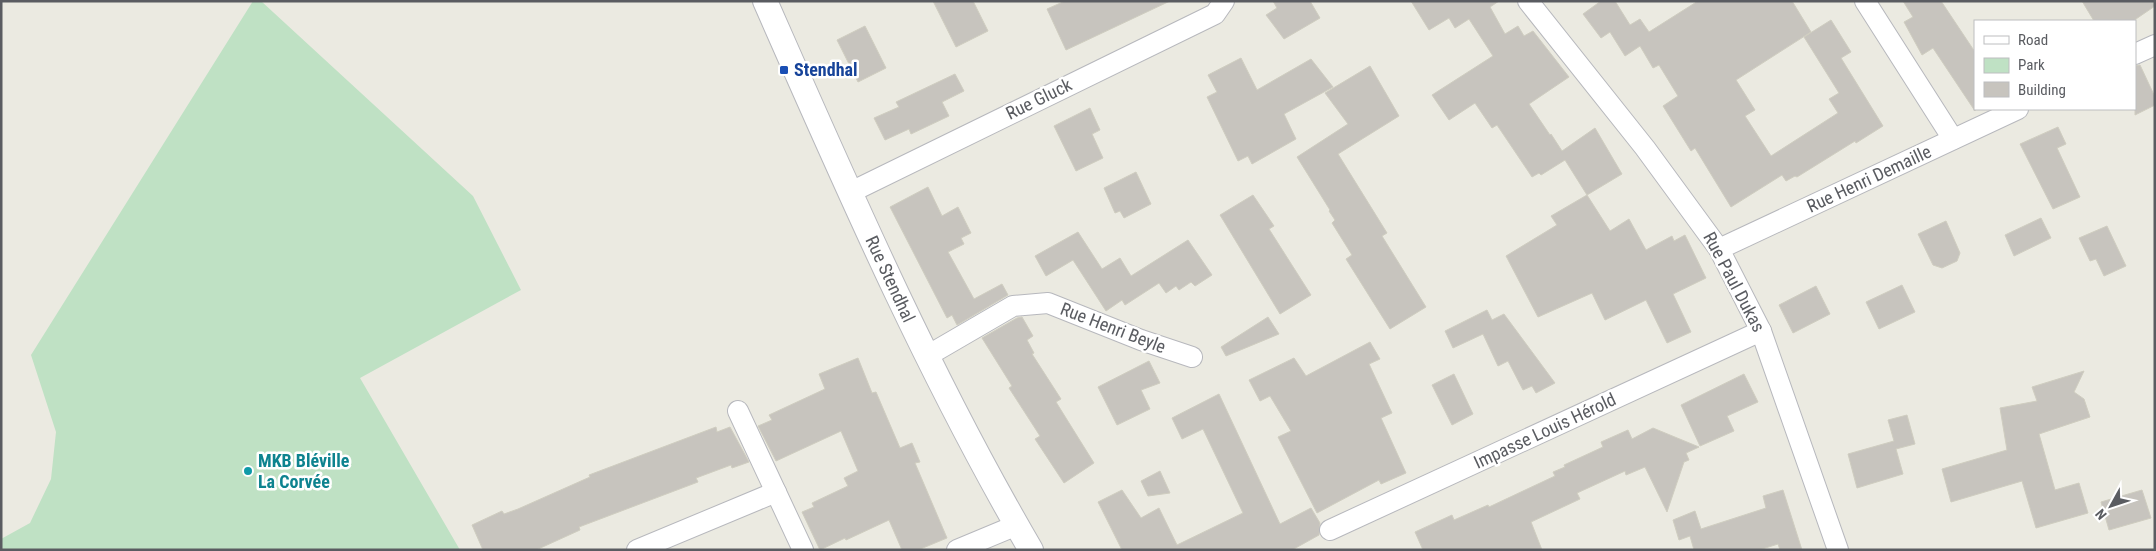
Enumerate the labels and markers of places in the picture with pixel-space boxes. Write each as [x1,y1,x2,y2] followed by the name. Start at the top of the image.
[794,59,858,80] place label: Stendhal
[778,64,790,76] marker: Stendhal
[258,450,350,492] place label: MKB Bléville La Corvée
[242,465,254,477] marker: MKB Bléville La Corvée

